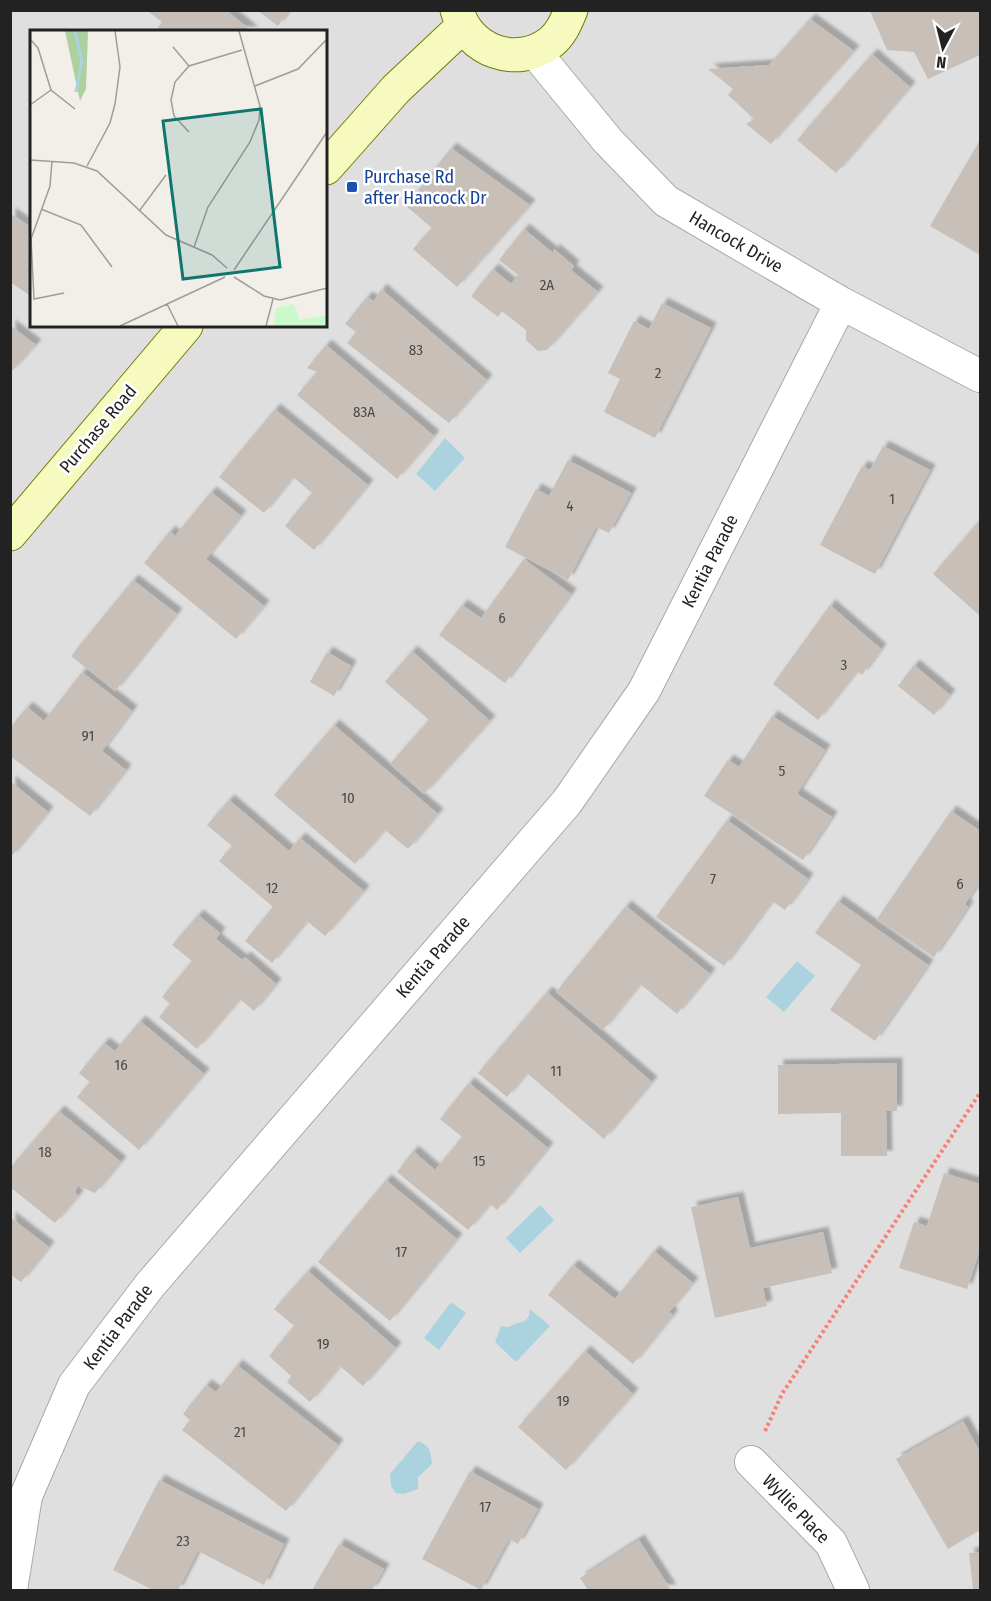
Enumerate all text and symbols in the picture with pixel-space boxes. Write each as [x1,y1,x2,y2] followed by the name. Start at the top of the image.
[913,18,973,78] north arrow
[30,30,327,327] inset map
[935,52,947,72] text: N
[364,166,487,209] place label: Purchase Rd after Hancock Dr
[345,180,359,194] marker: Purchase Rd after Hancock Dr
[685,206,787,278] street label: Hancock Drive
[540,276,554,294] house number: 2A
[409,341,423,359] house number: 83
[655,364,662,382] house number: 2
[55,380,141,478] street label: Purchase Road
[353,403,375,421] house number: 83A
[889,490,895,508] house number: 1
[566,497,574,515] house number: 4
[677,511,743,611] street label: Kentia Parade
[498,609,506,627] house number: 6
[841,656,848,674] house number: 3
[82,727,94,745] house number: 91
[779,762,786,780] house number: 5
[341,789,355,807] house number: 10
[710,870,716,888] house number: 7
[956,875,964,893] house number: 6
[266,879,279,897] house number: 12
[391,911,475,1003] street label: Kentia Parade
[114,1056,128,1074] house number: 16
[550,1062,562,1080] house number: 11
[38,1143,52,1161] house number: 18
[473,1152,485,1170] house number: 15
[395,1243,407,1261] house number: 17
[79,1280,157,1374] street label: Kentia Parade
[316,1335,330,1353] house number: 19
[556,1392,570,1410] house number: 19
[234,1423,246,1441] house number: 21
[758,1470,834,1548] street label: Wyllie Place
[479,1498,491,1516] house number: 17
[176,1532,190,1550] house number: 23

